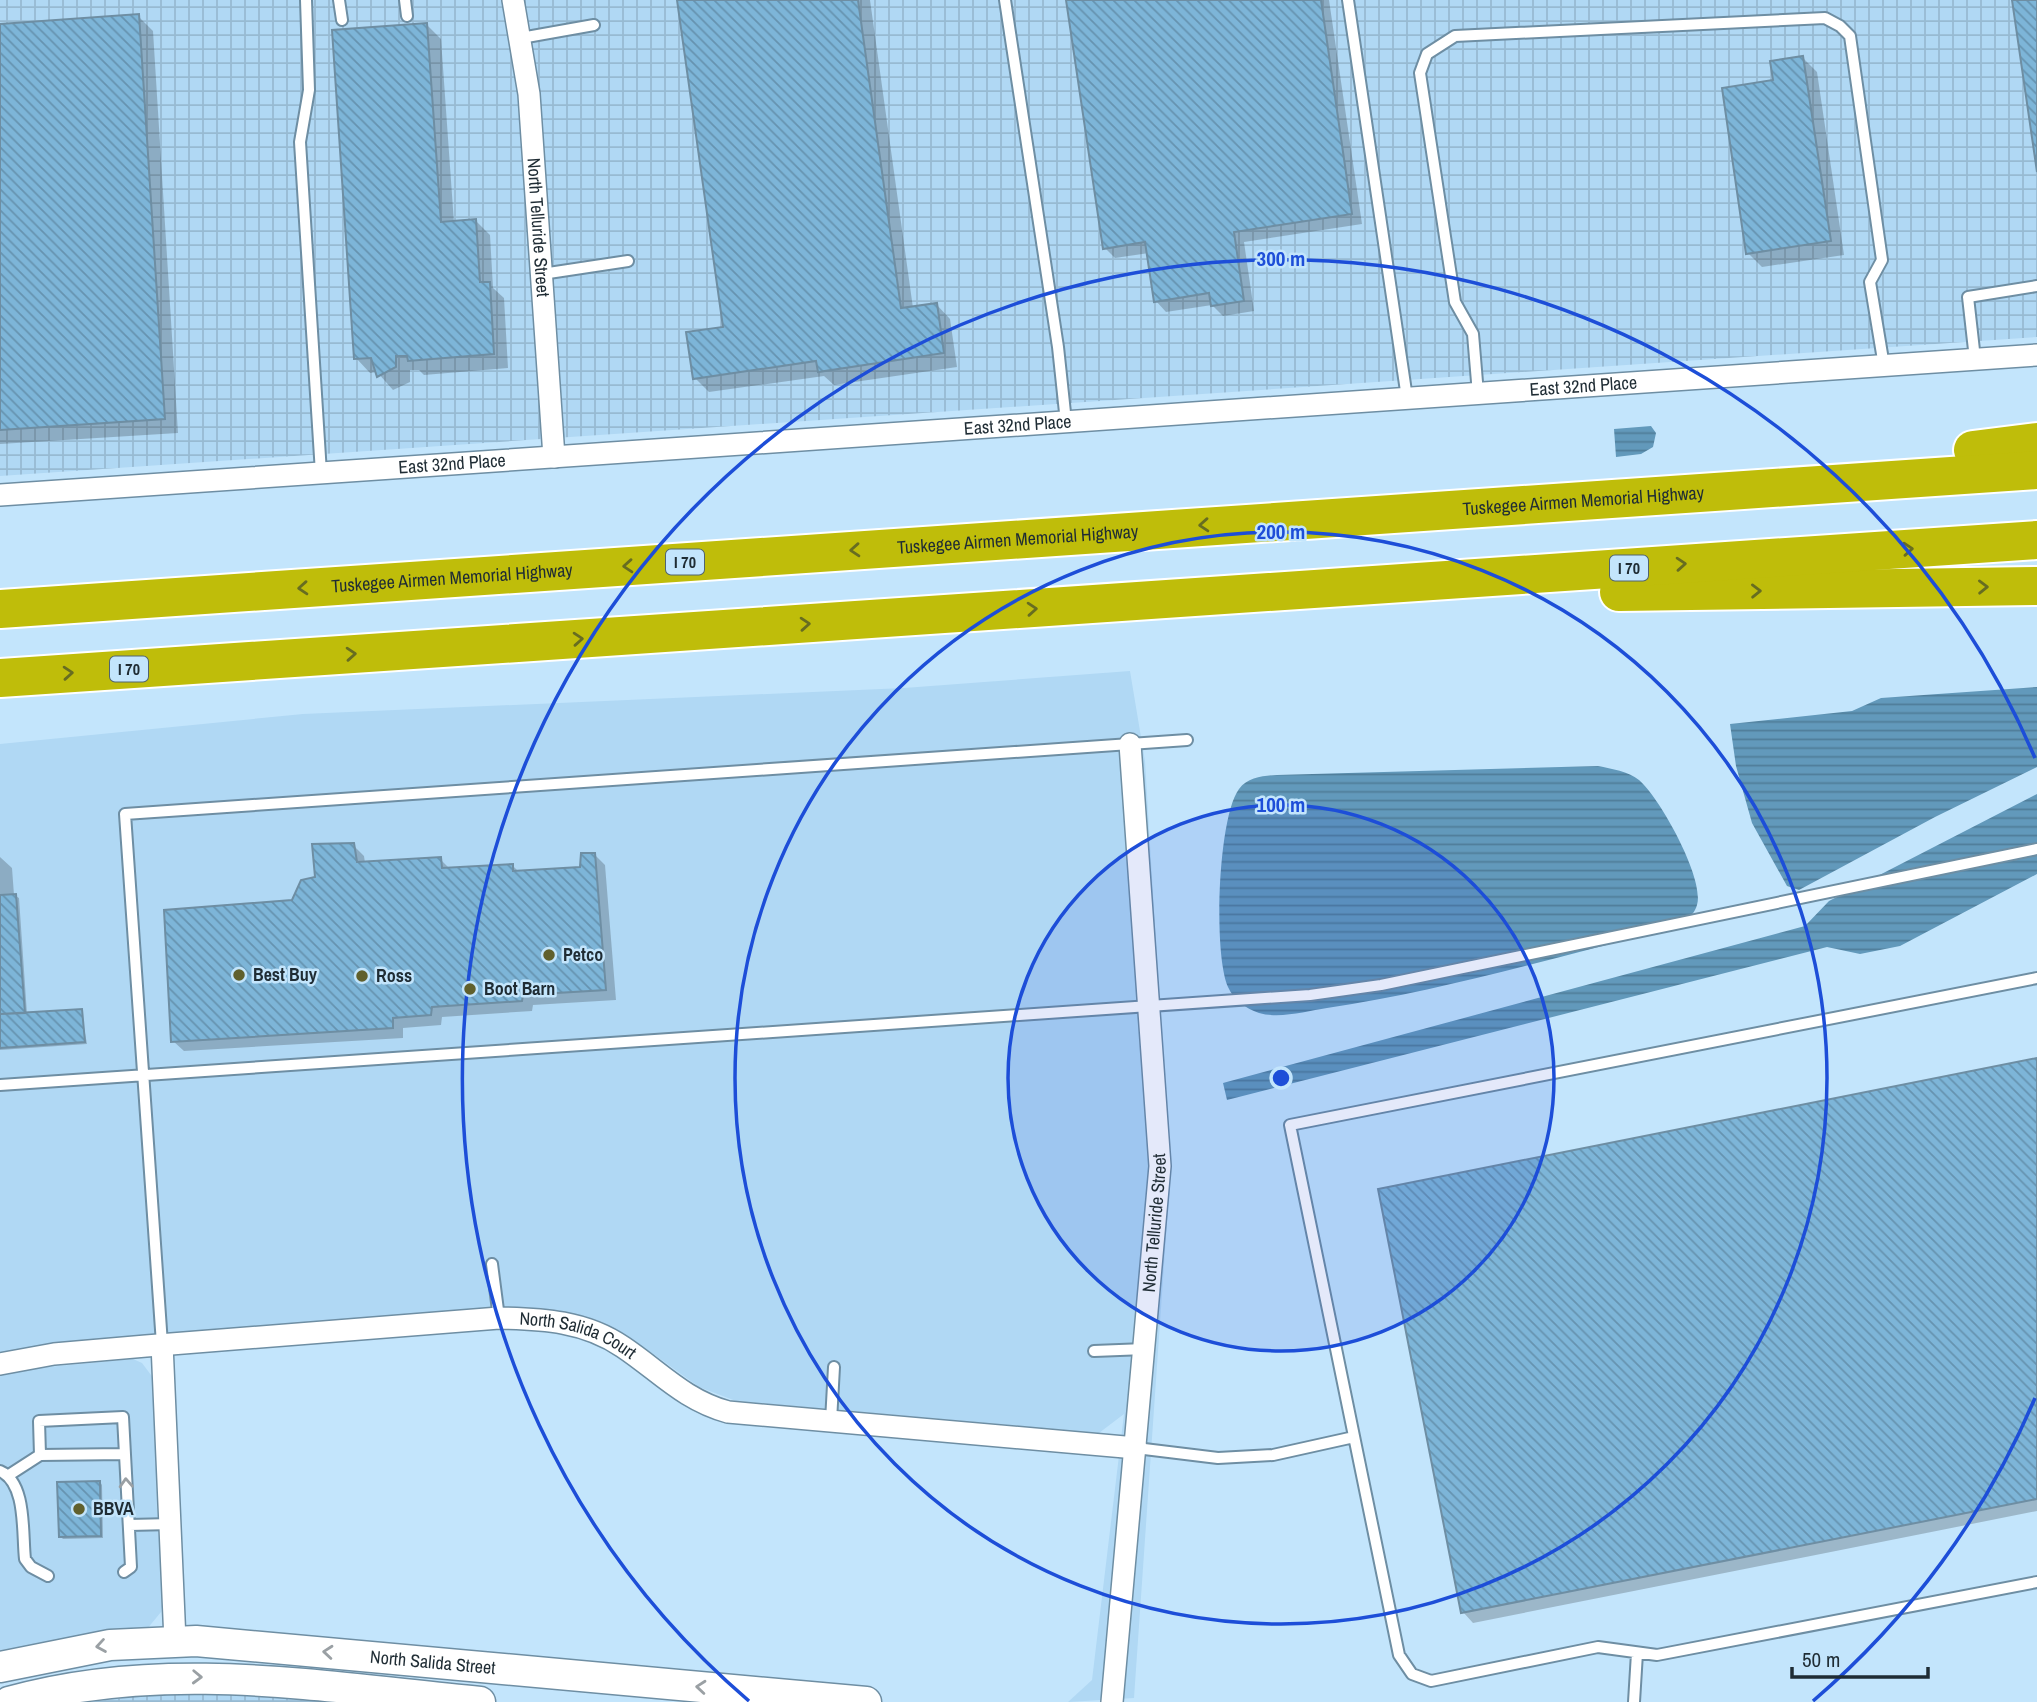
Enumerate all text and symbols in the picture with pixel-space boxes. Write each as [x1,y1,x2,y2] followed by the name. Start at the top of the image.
[521,157,556,298] street label: North Telluride Street
[1257,244,1305,273] text: 300 m
[1529,370,1638,402] street label: East 32nd Place
[963,408,1072,441] street label: East 32nd Place
[397,447,506,480] street label: East 32nd Place
[1462,480,1705,521] street label: Tuskegee Airmen Memorial Highway
[1198,517,1209,532] one-way arrow
[1257,517,1305,546] text: 200 m
[896,518,1140,560] street label: Tuskegee Airmen Memorial Highway
[1903,542,1914,557] one-way arrow
[849,543,860,558] one-way arrow
[666,550,704,575] road number: I 70
[1610,555,1648,580] road number: I 70
[330,557,574,598] street label: Tuskegee Airmen Memorial Highway
[1676,557,1687,572] one-way arrow
[622,558,633,573] one-way arrow
[297,580,308,595] one-way arrow
[1978,580,1989,595] one-way arrow
[1751,583,1761,599] one-way arrow
[1027,602,1038,617] one-way arrow
[800,617,811,632] one-way arrow
[573,632,584,647] one-way arrow
[346,646,357,661] one-way arrow
[110,656,148,682] road number: I 70
[63,666,74,681] one-way arrow
[1257,790,1305,819] text: 100 m
[563,942,603,967] place label: Petco
[541,947,557,963] marker: Petco
[253,962,318,987] place label: Best Buy
[376,963,412,988] place label: Ross
[231,967,247,983] marker: Best Buy
[354,968,370,984] marker: Ross
[484,976,555,1001] place label: Boot Barn
[462,981,478,997] marker: Boot Barn
[1269,1066,1293,1090] centre of rings
[1136,1153,1172,1293] street label: North Telluride Street
[519,1306,642,1364] street label: North Salida Court
[119,1477,134,1488] one-way arrow
[93,1496,134,1521] place label: BBVA
[71,1501,87,1517] marker: BBVA
[1792,1636,1928,1680] scale bar
[95,1639,107,1654] one-way arrow
[322,1644,334,1659] one-way arrow
[369,1644,497,1680] street label: North Salida Street
[1802,1645,1840,1674] text: 50 m
[192,1670,203,1685] one-way arrow
[695,1679,707,1694] one-way arrow

